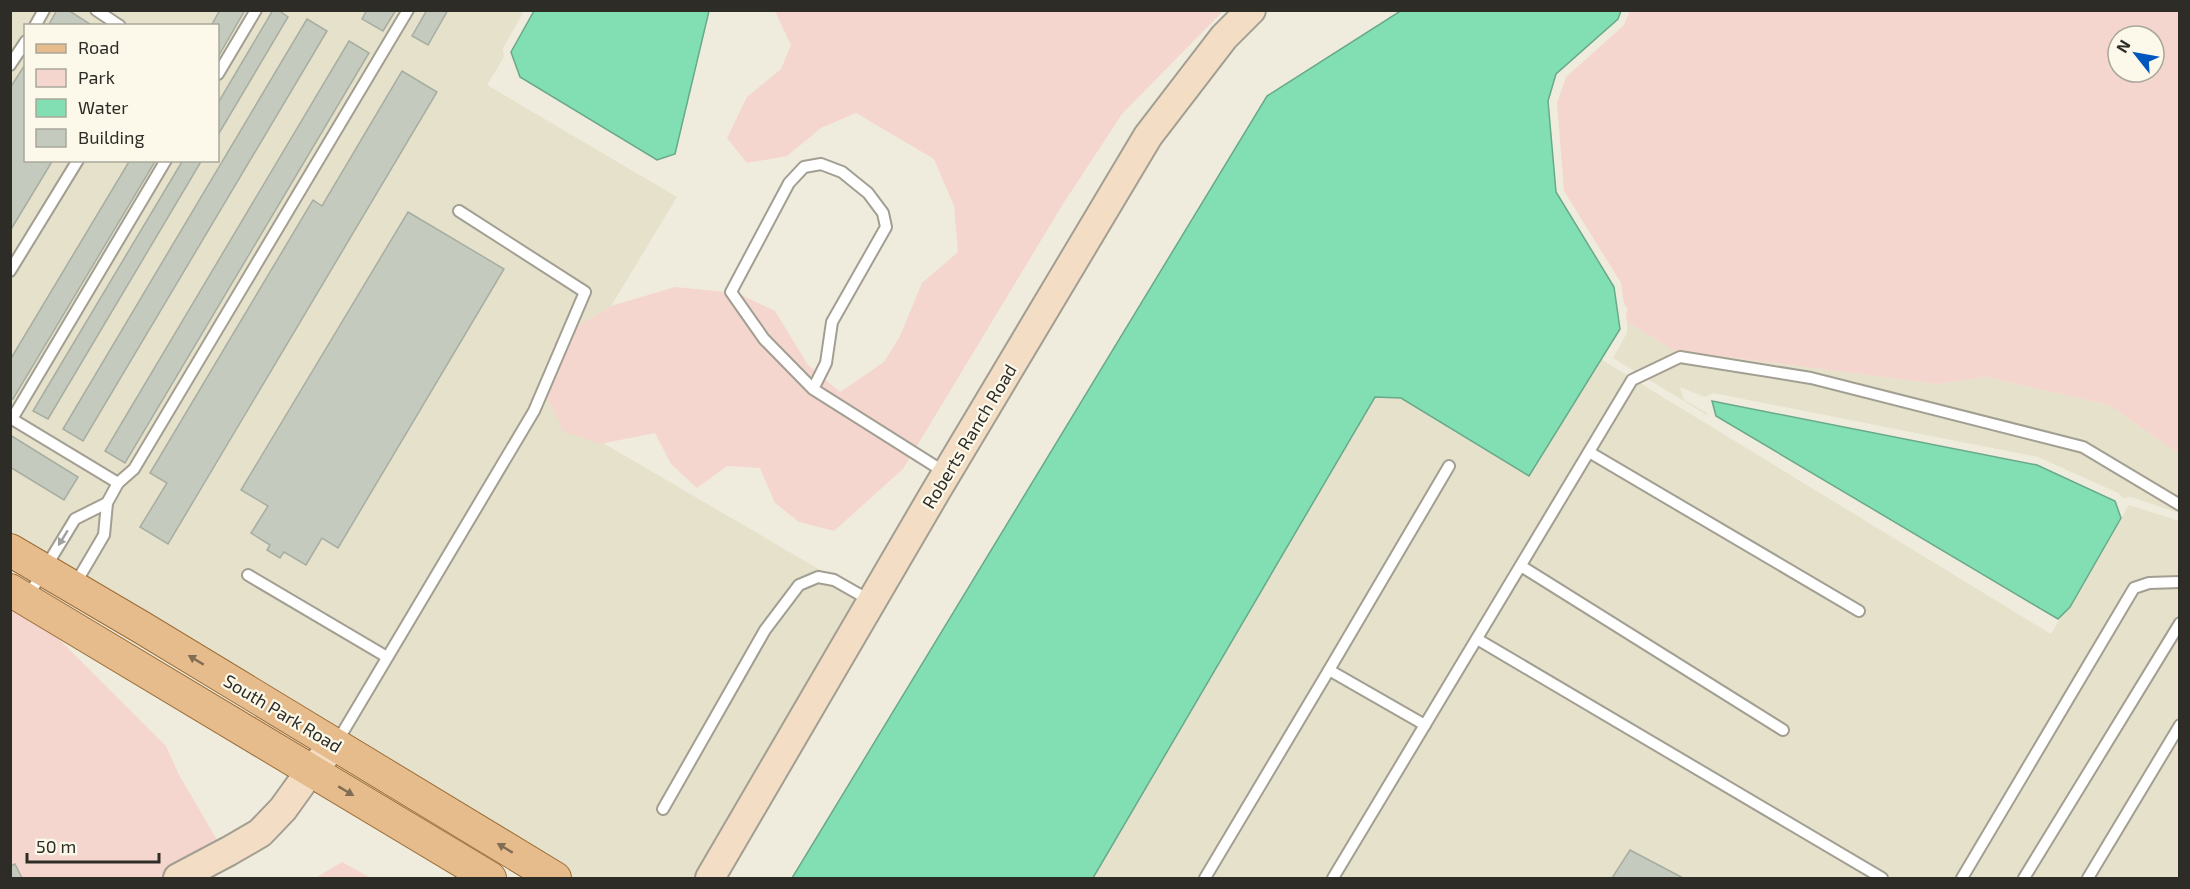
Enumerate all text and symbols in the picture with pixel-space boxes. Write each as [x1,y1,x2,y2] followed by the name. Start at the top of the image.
[24,24,219,162] legend
[2106,24,2166,84] north arrow
[78,36,119,58] text: Road
[2112,36,2134,56] text: N
[78,66,115,88] text: Park
[78,96,128,118] text: Water
[78,126,145,148] text: Building
[917,360,1021,512] street label: Roberts Ranch Road
[58,530,69,546] one-way arrow
[187,655,204,665] one-way arrow
[220,669,346,757] street label: South Park Road
[338,786,354,797] one-way arrow
[27,826,159,864] scale bar
[36,835,76,857] text: 50 m
[497,843,513,854] one-way arrow

